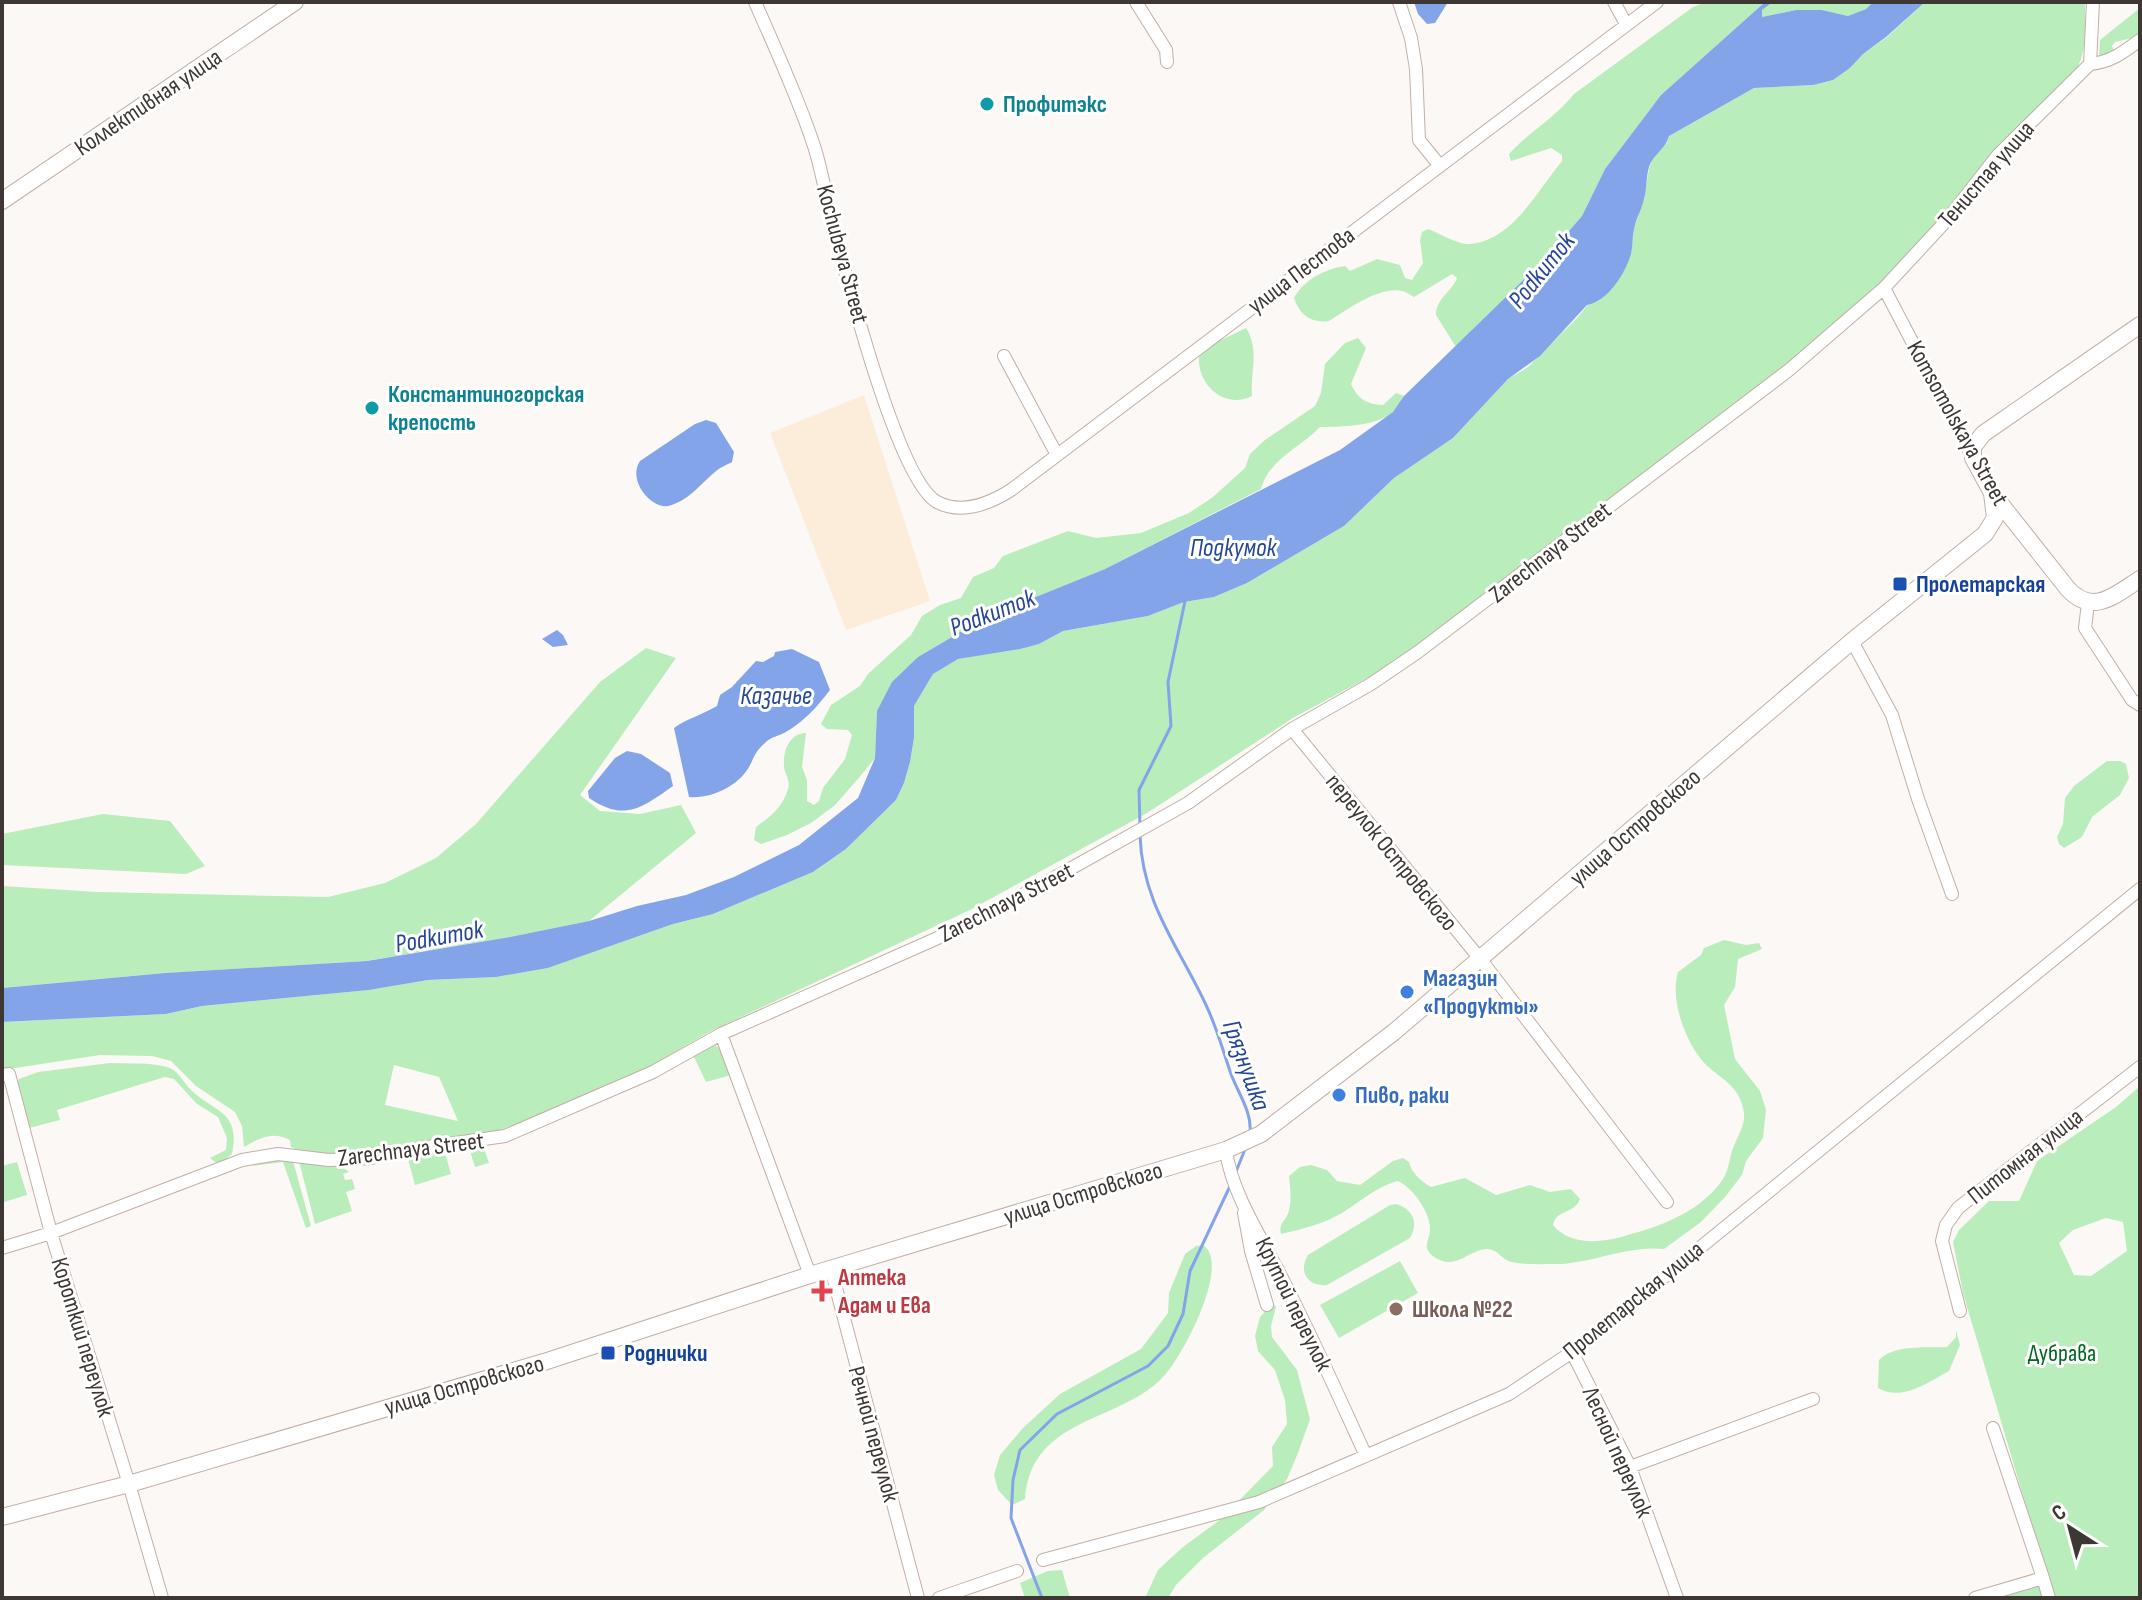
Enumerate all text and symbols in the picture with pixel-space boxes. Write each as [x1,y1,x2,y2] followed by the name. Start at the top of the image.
[69,42,227,162] street label: Коллективная улица
[1003,90,1107,119] place label: Профитэкс
[978,95,996,113] marker: Профитэкс
[1932,115,2041,234] street label: Тенистая улица
[810,182,875,327] street label: Kochubeya Street
[1242,221,1361,320] street label: улица Пестова
[1502,226,1583,315] water label: Podkumok
[1900,336,2015,511] street label: Komsomolskaya Street
[388,380,584,437] place label: Константиногорская крепость
[363,399,381,417] marker: Константиногорская крепость
[1484,496,1617,609] street label: Zarechnaya Street
[1190,533,1277,564] water label: Подкумок
[1916,570,2045,599] place label: Пролетарская
[1891,575,1909,593] marker: Пролетарская
[945,583,1041,644] water label: Podkumok
[740,681,812,712] water label: Казачье
[1564,763,1707,892] street label: улица Островского
[1319,768,1464,937] street label: переулок Островского
[934,856,1078,949] street label: Zarechnaya Street
[393,914,487,960] water label: Podkumok
[1423,964,1539,1021] place label: Магазин «Продукты»
[1398,983,1416,1001] marker: Магазин «Продукты»
[1215,1016,1276,1115] water label: Грязнушка
[1355,1081,1449,1110] place label: Пиво, раки
[1330,1086,1348,1104] marker: Пиво, раки
[1962,1102,2089,1210] street label: Питомная улица
[336,1126,486,1173] street label: Zarechnaya Street
[1000,1156,1166,1231] street label: улица Островского
[1249,1233,1339,1377] street label: Крутой переулок
[1557,1235,1710,1366] street label: Пролетарская улица
[45,1254,121,1421] street label: Короткий переулок
[837,1263,931,1320] place label: Аптека Адам и Ева
[813,1282,831,1300] marker: Аптека Адам и Ева
[1412,1295,1513,1324] place label: Школа №22
[1387,1300,1405,1318] marker: Школа №22
[624,1339,707,1368] place label: Роднички
[2028,1339,2096,1368] park label: Дубрава
[599,1344,617,1362] marker: Роднички
[381,1349,547,1422] street label: улица Островского
[841,1363,906,1506] street label: Речной переулок
[1576,1382,1660,1523] street label: Лесной переулок
[2030,1488,2110,1568] north arrow
[2047,1499,2072,1527] text: С

